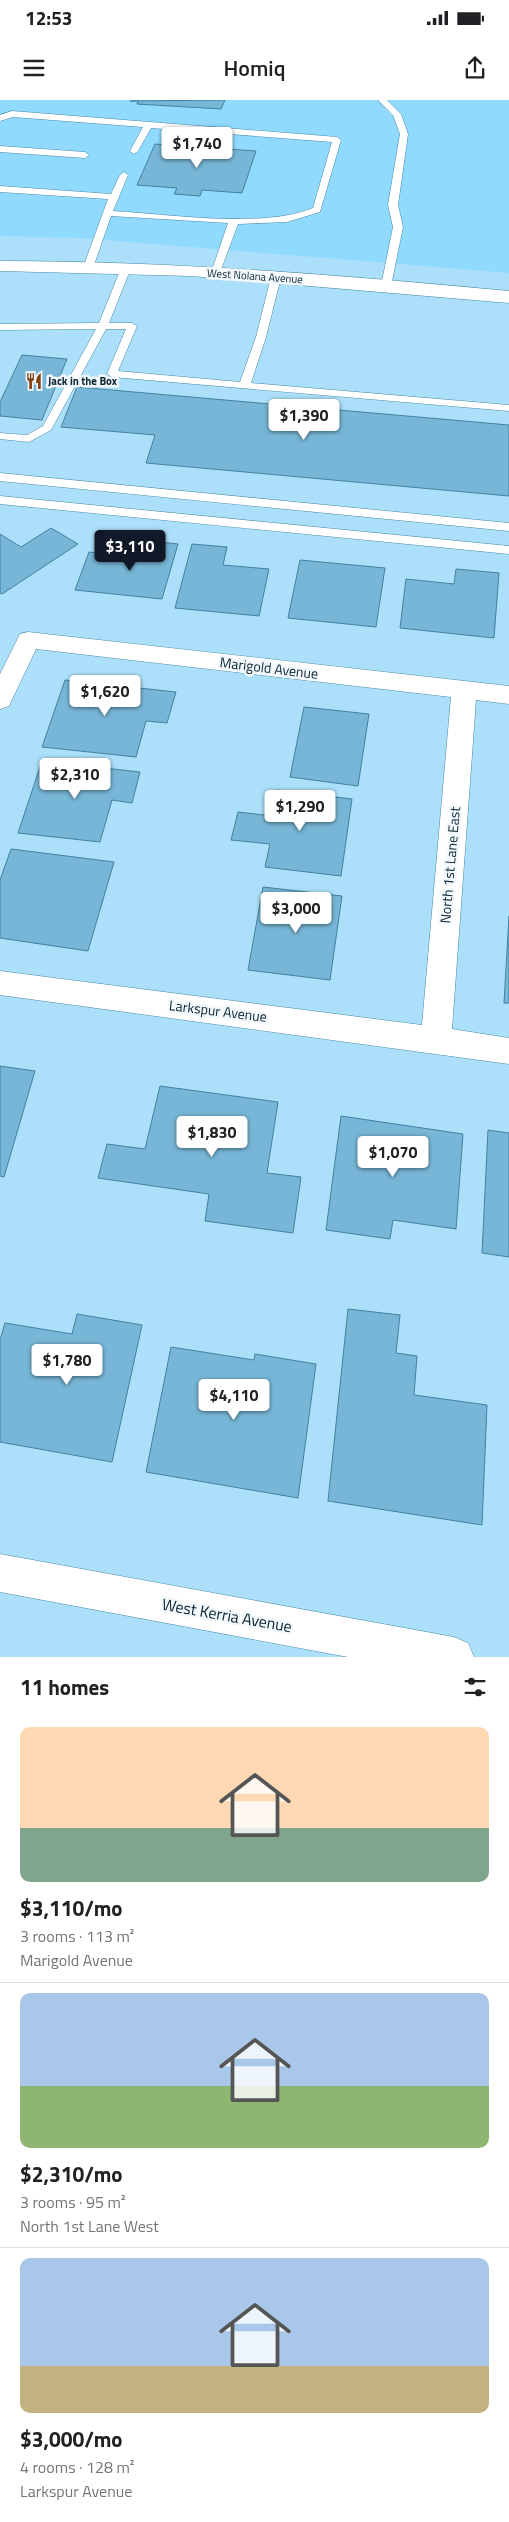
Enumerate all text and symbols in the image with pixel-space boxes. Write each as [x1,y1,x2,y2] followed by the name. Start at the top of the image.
[25,3,72,32] text: 12:53
[224,51,285,85] text: Homiq
[20,54,48,82] icon: menu
[461,54,489,82] icon: share
[156,127,238,169] pin: $1,740
[172,131,222,155] text: $1,740
[207,265,304,287] street label: West Nolana Avenue
[24,371,44,391] restaurant icon: Jack in the Box
[48,373,118,389] place label: Jack in the Box
[263,398,345,441] pin: $1,390
[279,403,329,427] text: $1,390
[89,530,171,572] pin: $3,110
[105,534,155,558] text: $3,110
[219,651,319,684] street label: Marigold Avenue
[64,674,146,717] pin: $1,620
[80,679,130,703] text: $1,620
[34,758,116,800] pin: $2,310
[50,762,100,786] text: $2,310
[259,790,341,832] pin: $1,290
[275,794,325,818] text: $1,290
[434,806,465,924] street label: North 1st Lane East
[255,892,337,934] pin: $3,000
[271,896,321,920] text: $3,000
[168,994,268,1027] street label: Larkspur Avenue
[171,1116,253,1158] pin: $1,830
[187,1120,237,1144] text: $1,830
[352,1136,434,1178] pin: $1,070
[368,1140,418,1164] text: $1,070
[26,1344,108,1386] pin: $1,780
[42,1348,92,1372] text: $1,780
[193,1378,275,1421] pin: $4,110
[209,1383,259,1407] text: $4,110
[160,1592,294,1638] street label: West Kerria Avenue
[20,1671,109,1703] text: 11 homes
[461,1673,489,1701] icon: filters
[210,1760,300,1850] icon: home
[20,1892,122,1924] text: $3,110/mo
[20,1924,134,1948] text: 3 rooms · 113 m²
[20,1948,133,1972] text: Marigold Avenue
[210,2025,300,2115] icon: home
[20,2158,122,2190] text: $2,310/mo
[20,2190,125,2214] text: 3 rooms · 95 m²
[20,2214,159,2238] text: North 1st Lane West
[210,2290,300,2380] icon: home
[20,2423,122,2455] text: $3,000/mo
[20,2455,134,2479] text: 4 rooms · 128 m²
[20,2479,132,2503] text: Larkspur Avenue

